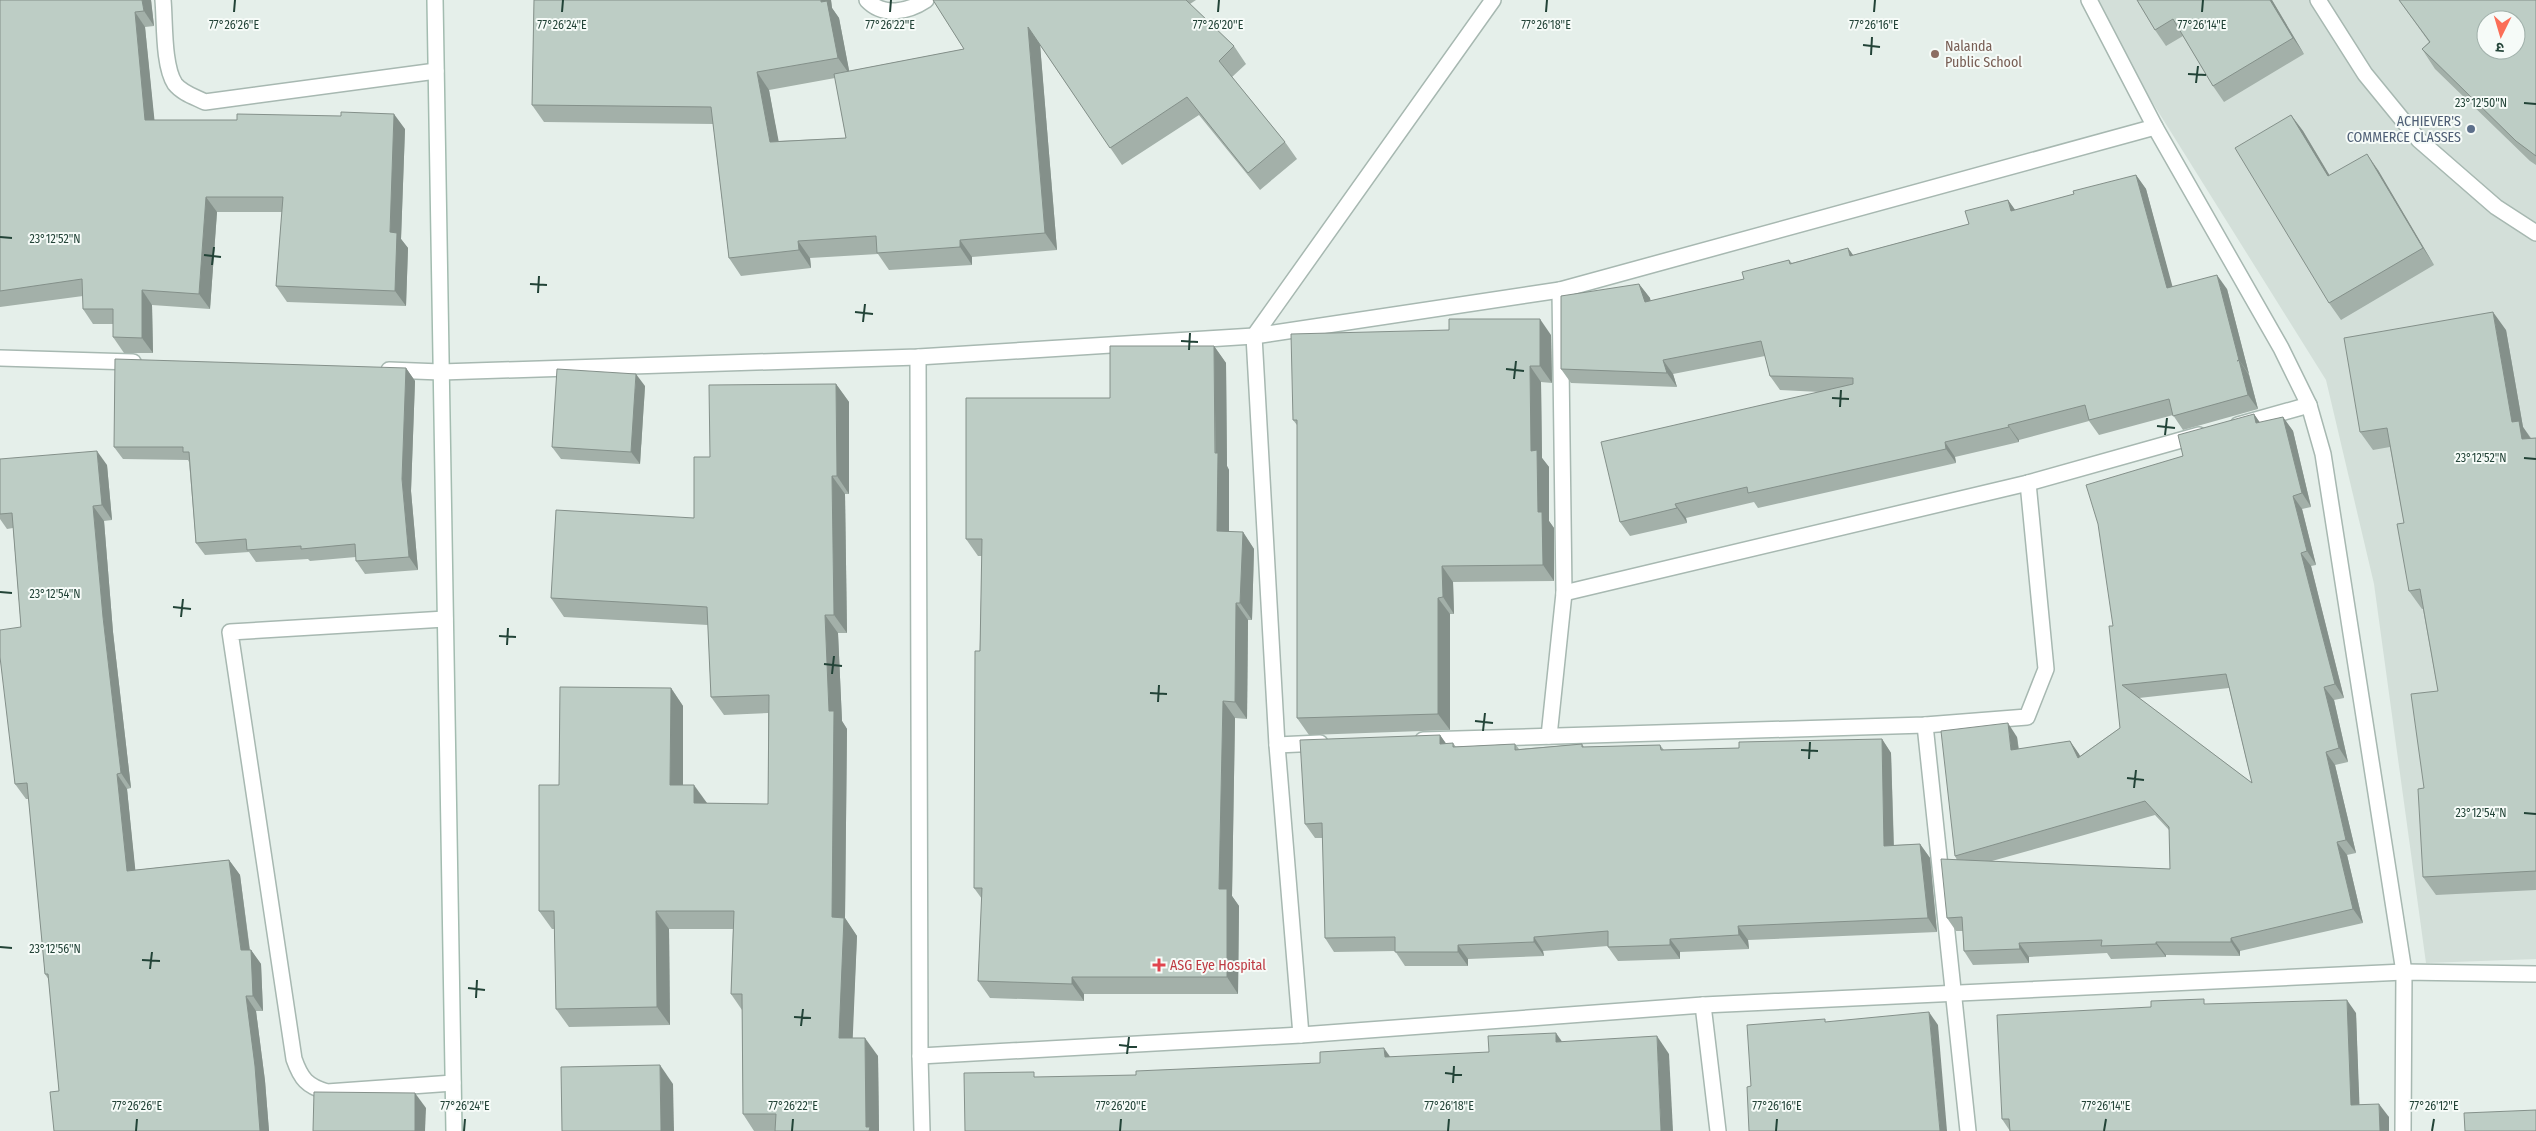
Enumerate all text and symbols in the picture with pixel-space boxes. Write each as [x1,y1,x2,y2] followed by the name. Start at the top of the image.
[2476,10,2526,60] north arrow
[209,18,259,32] text: 77°26'26"E
[537,18,587,32] text: 77°26'24"E
[865,18,915,32] text: 77°26'22"E
[1193,18,1244,32] text: 77°26'20"E
[1521,18,1571,32] text: 77°26'18"E
[1849,18,1899,32] text: 77°26'16"E
[2178,18,2227,32] text: 77°26'14"E
[1945,38,2022,71] place label: Nalanda Public School
[2494,39,2505,56] text: उ
[1929,48,1941,60] marker: Nalanda Public School
[2455,96,2507,110] text: 23°12'50"N
[2347,113,2461,146] place label: ACHIEVER'S COMMERCE CLASSES
[2465,123,2477,135] marker: ACHIEVER'S COMMERCE CLASSES
[29,232,81,246] text: 23°12'52"N
[2455,451,2507,465] text: 23°12'52"N
[29,587,81,601] text: 23°12'54"N
[2455,806,2507,820] text: 23°12'54"N
[29,942,81,956] text: 23°12'56"N
[1170,957,1266,974] place label: ASG Eye Hospital
[1152,958,1166,972] marker: ASG Eye Hospital
[112,1099,162,1113] text: 77°26'26"E
[440,1099,490,1113] text: 77°26'24"E
[768,1099,818,1113] text: 77°26'22"E
[1096,1099,1147,1113] text: 77°26'20"E
[1424,1099,1474,1113] text: 77°26'18"E
[1752,1099,1802,1113] text: 77°26'16"E
[2082,1099,2131,1113] text: 77°26'14"E
[2409,1099,2459,1113] text: 77°26'12"E

